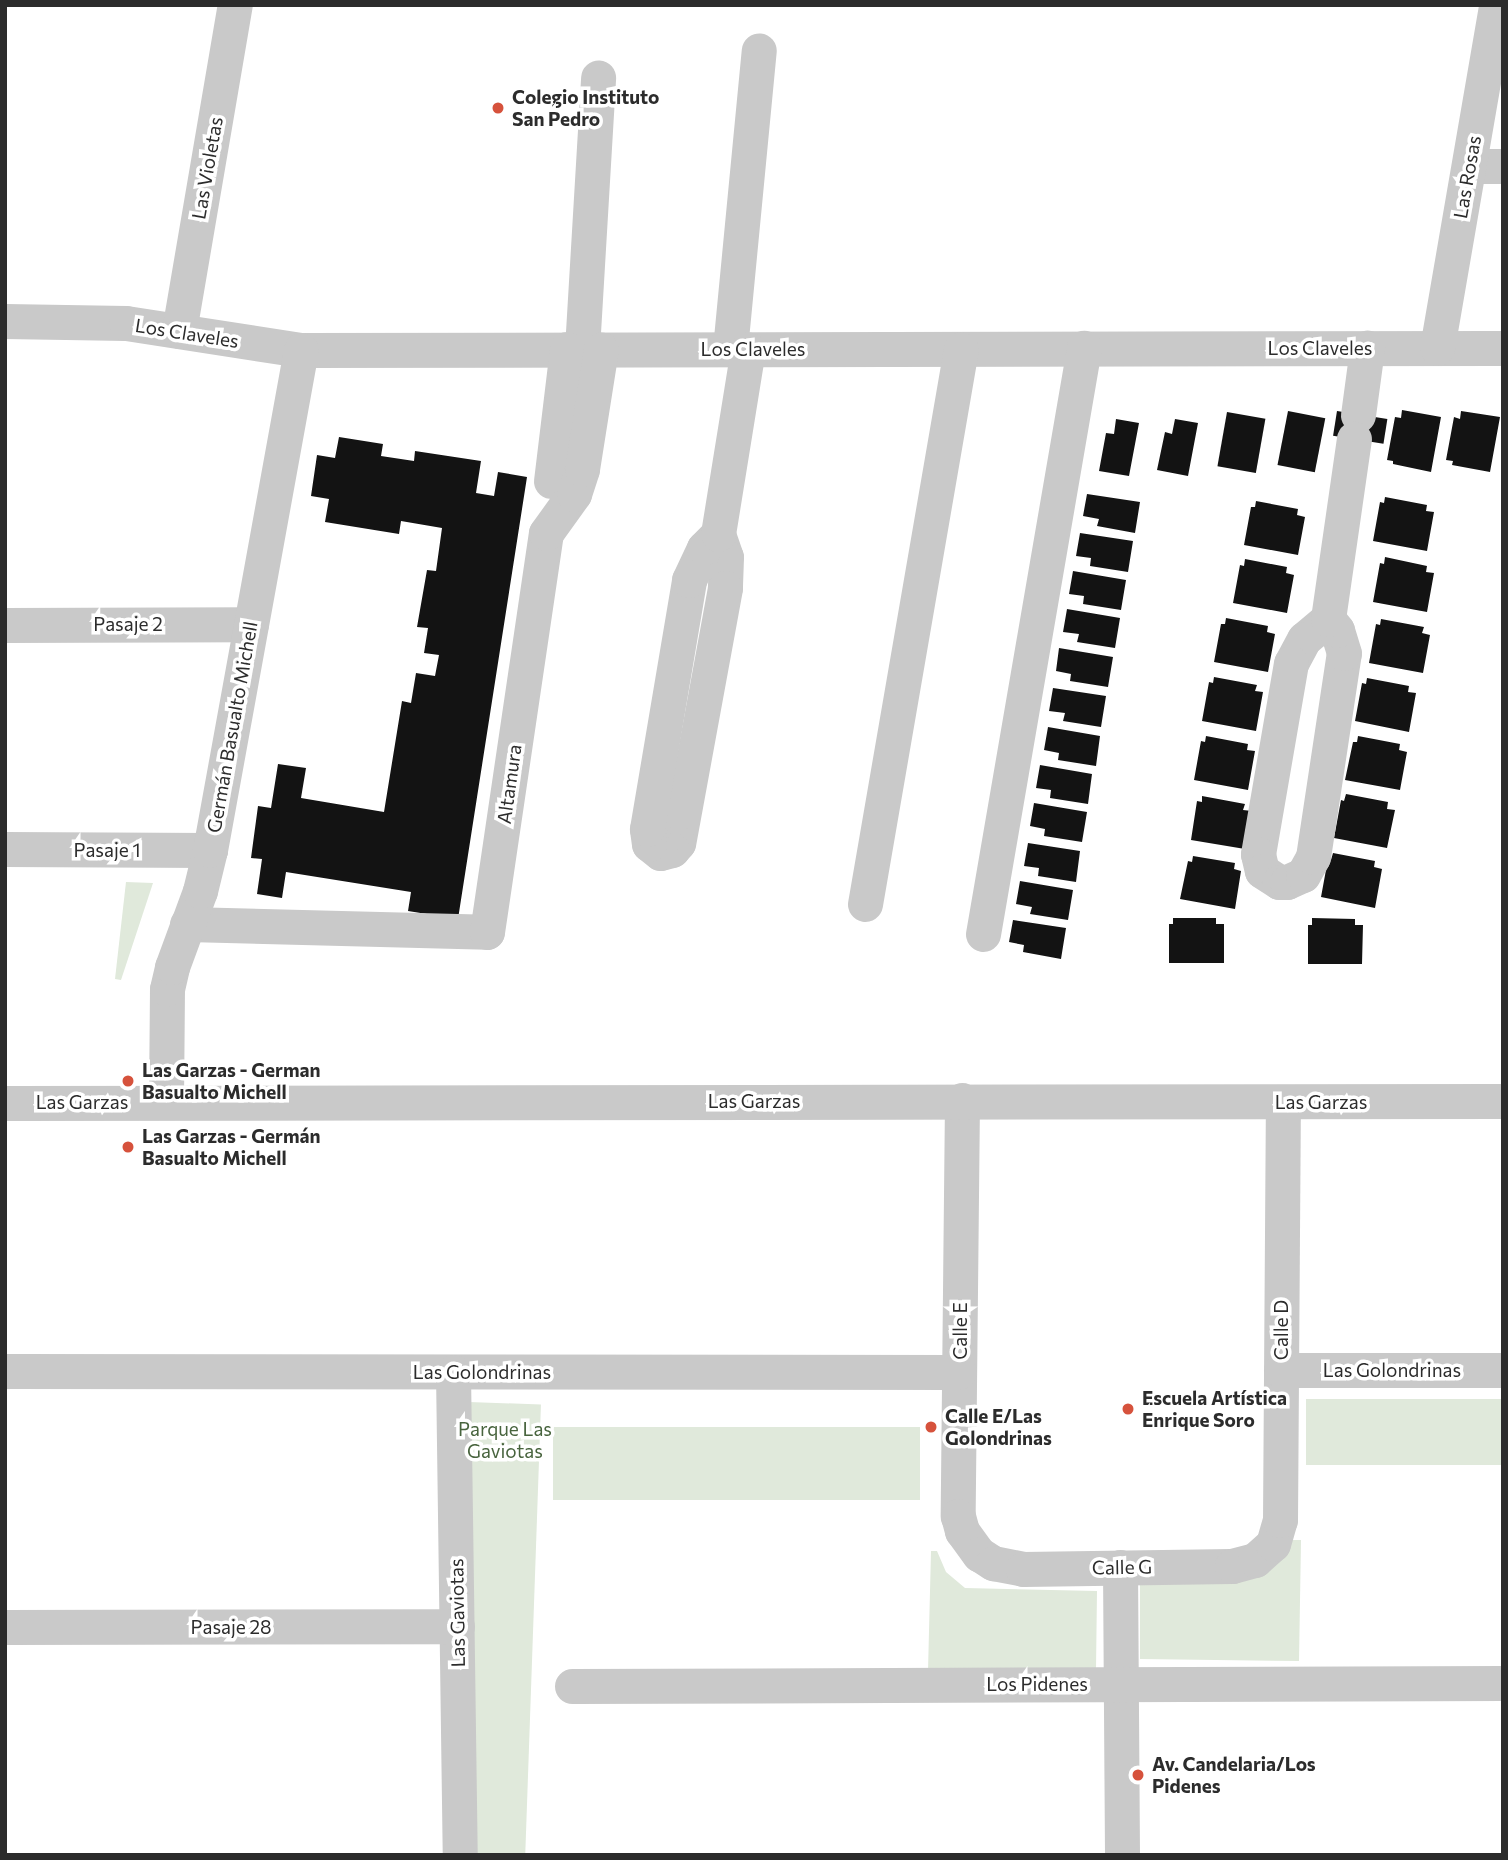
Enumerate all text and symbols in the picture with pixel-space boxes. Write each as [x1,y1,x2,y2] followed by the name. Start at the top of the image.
[512,86,659,130] place label: Colegio Instituto San Pedro
[490,100,506,116] marker: Colegio Instituto San Pedro
[187,115,227,221] street label: Las Violetas
[1449,134,1485,220] street label: Las Rosas
[133,314,241,352] street label: Los Claveles
[1268,337,1372,359] street label: Los Claveles
[701,338,805,360] street label: Los Claveles
[93,613,163,635] street label: Pasaje 2
[202,619,262,835] street label: Germán Basualto Michell
[492,743,526,825] street label: Altamura
[73,839,141,861] street label: Pasaje 1
[142,1059,321,1103] place label: Las Garzas - German Basualto Michell
[120,1073,136,1089] marker: Las Garzas - German Basualto Michell
[708,1090,800,1112] street label: Las Garzas
[36,1091,128,1113] street label: Las Garzas
[1275,1091,1367,1113] street label: Las Garzas
[142,1125,320,1169] place label: Las Garzas - Germán Basualto Michell
[120,1139,136,1155] marker: Las Garzas - Germán Basualto Michell
[1270,1300,1292,1360] street label: Calle D
[949,1302,971,1360] street label: Calle E
[1323,1359,1461,1381] street label: Las Golondrinas
[413,1361,551,1383] street label: Las Golondrinas
[1142,1387,1287,1431] place label: Escuela Artística Enrique Soro
[1120,1401,1136,1417] marker: Escuela Artística Enrique Soro
[945,1405,1052,1449] place label: Calle E/Las Golondrinas
[458,1418,552,1462] park label: Parque Las Gaviotas
[923,1419,939,1435] marker: Calle E/Las Golondrinas
[1092,1555,1152,1579] street label: Calle G
[445,1558,469,1668] street label: Las Gaviotas
[191,1616,271,1638] street label: Pasaje 28
[986,1673,1088,1695] street label: Los Pidenes
[1152,1753,1316,1797] place label: Av. Candelaria/Los Pidenes
[1130,1767,1146,1783] marker: Av. Candelaria/Los Pidenes

